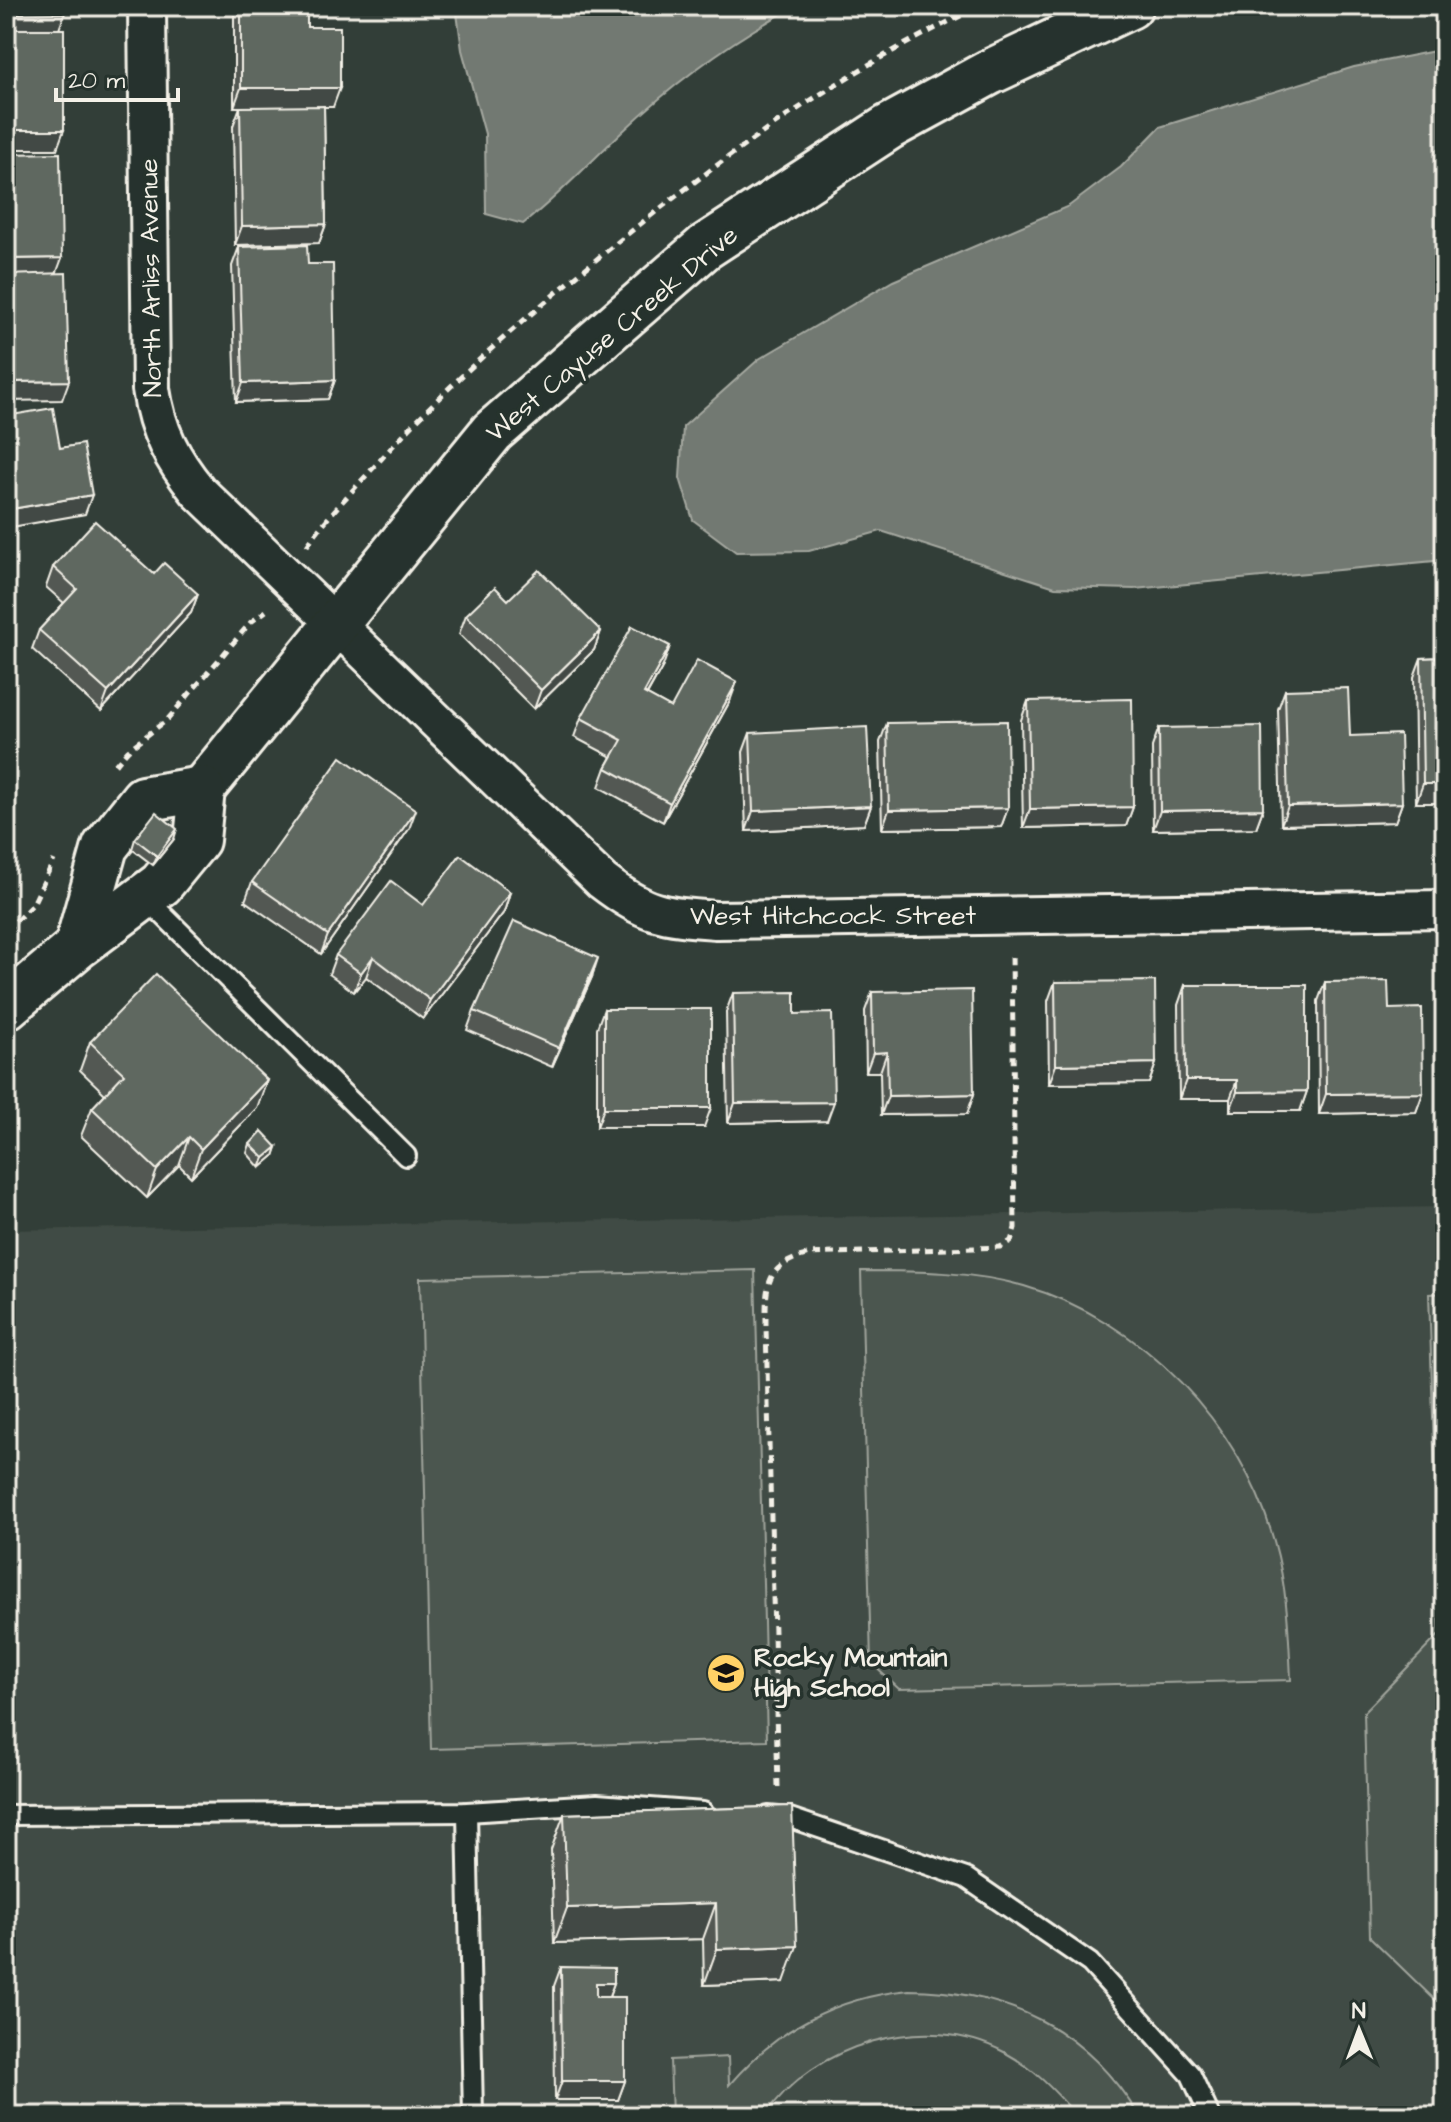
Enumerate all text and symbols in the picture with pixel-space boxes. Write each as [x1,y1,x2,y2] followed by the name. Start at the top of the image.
[56,52,178,102] scale bar
[68,64,125,98] text: 20 m
[131,158,171,398] street label: North Arliss Avenue
[478,218,747,452] street label: West Cayuse Creek Drive
[690,898,977,934] street label: West Hitchcock Street
[754,1640,947,1709] place label: Rocky Mountain High School
[705,1652,747,1694] school or university icon: Rocky Mountain High School
[1319,1990,1399,2070] north arrow
[1352,1996,1366,2027] text: N

